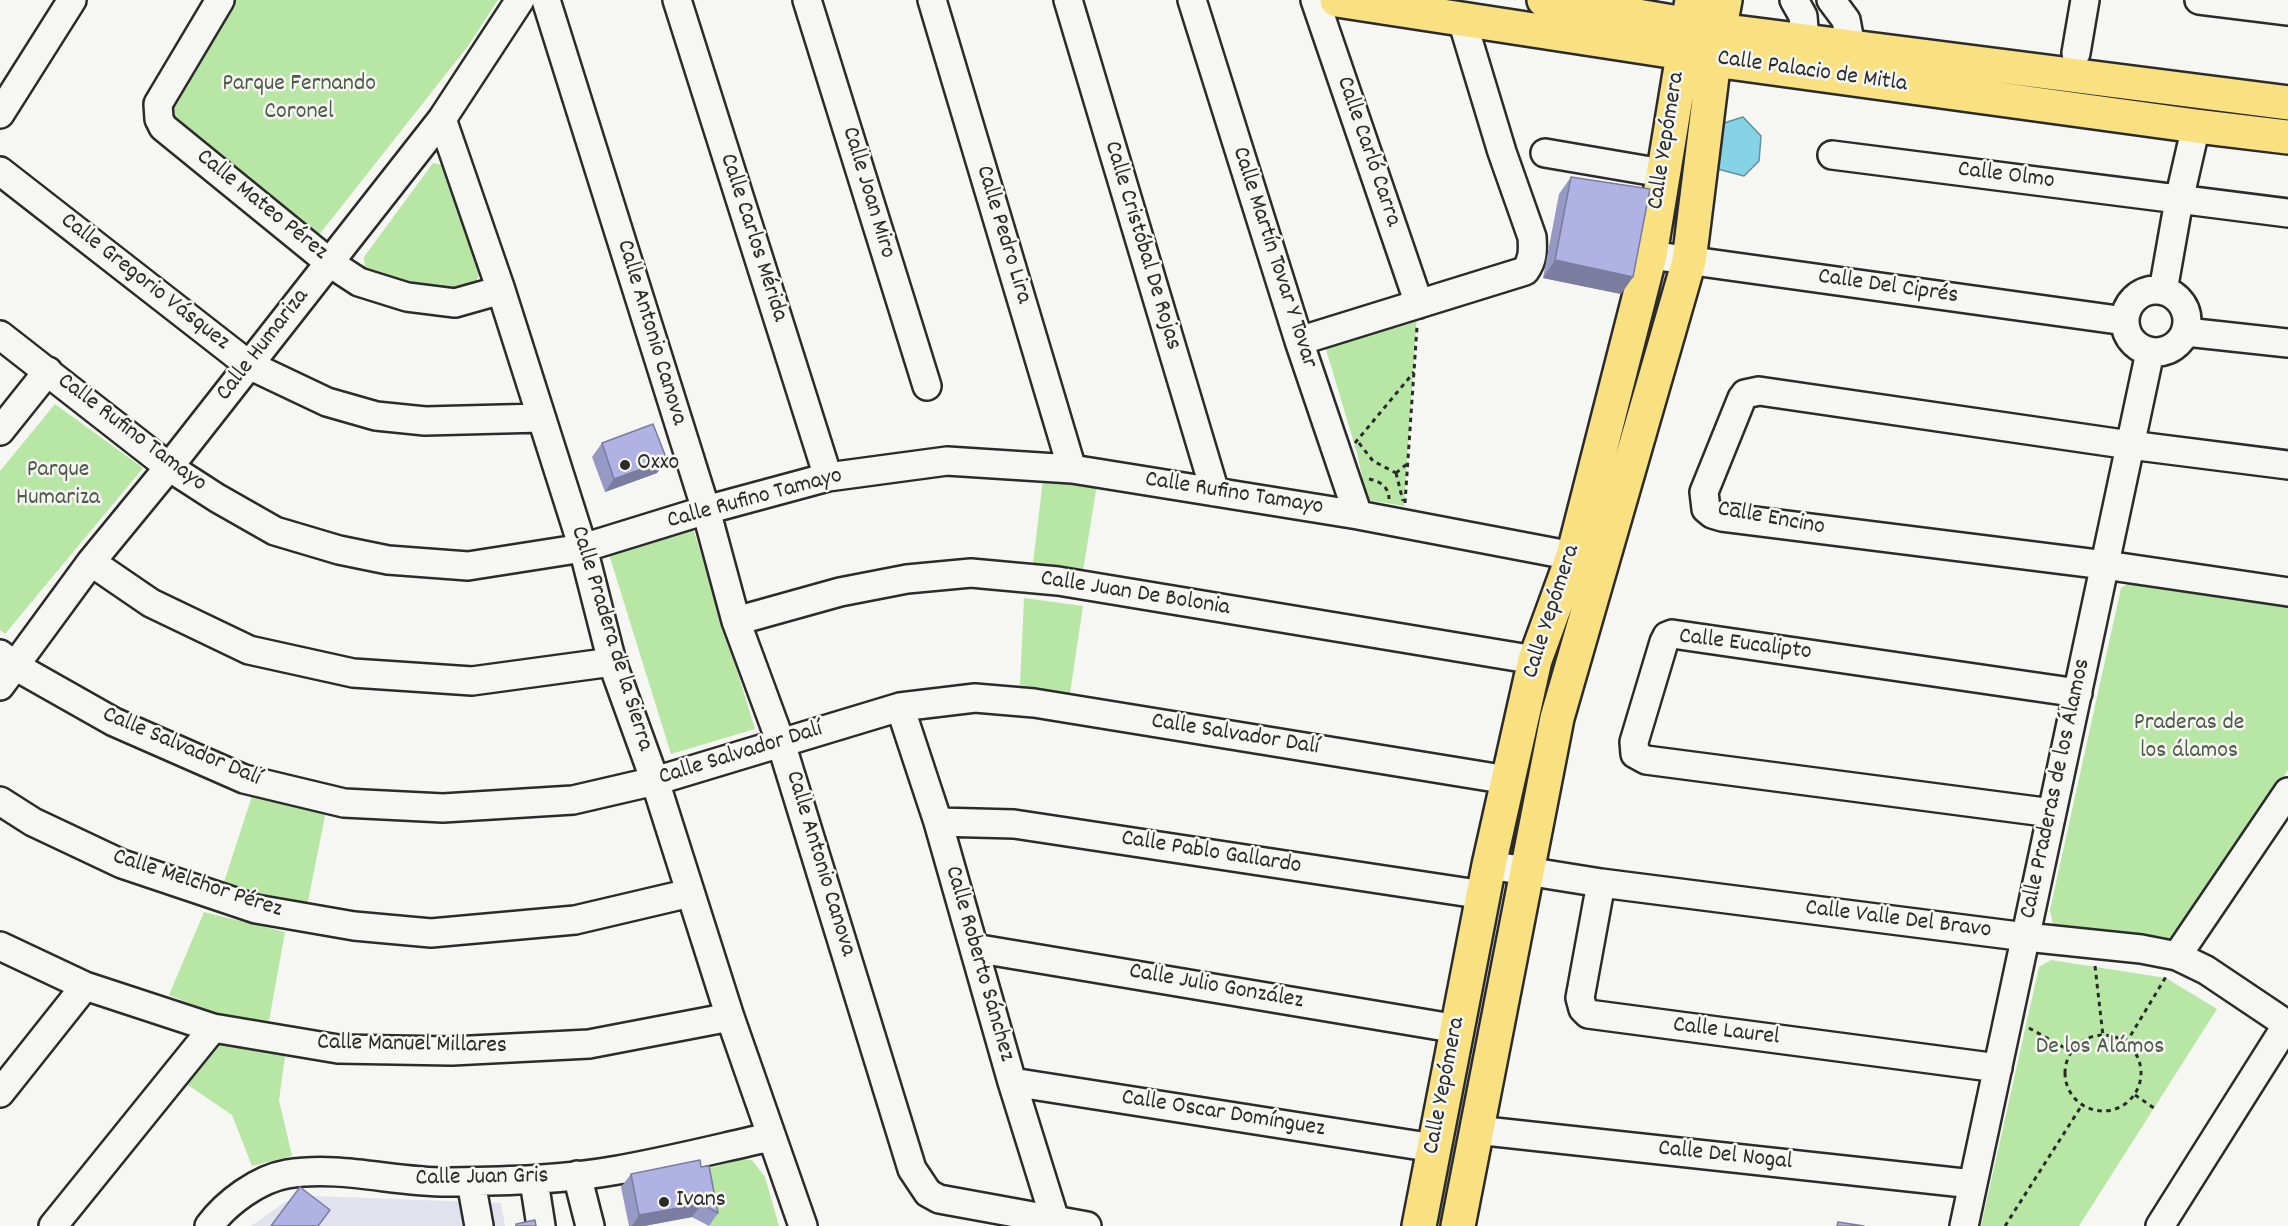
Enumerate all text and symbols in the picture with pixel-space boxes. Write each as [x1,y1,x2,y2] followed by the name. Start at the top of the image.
[1715,45,1909,101] street label: Calle Palacio de Mitla
[1643,70,1693,212] street label: Calle Yepómera
[222,72,376,128] park label: Parque Fernando Coronel
[1328,73,1406,231] street label: Calle Carló Carra
[833,124,901,262] street label: Calle Joan Miro
[1096,138,1186,354] street label: Calle Cristóbal De Rojas
[189,144,333,268] street label: Calle Mateo Pérez
[1224,144,1322,372] street label: Calle Martín Tovar Y Tovar
[711,150,793,326] street label: Calle Carlos Mérida
[1956,157,2056,197] street label: Calle Olmo
[967,163,1037,307] street label: Calle Pedro Lira
[54,208,234,358] street label: Calle Gregorio Vásquez
[608,237,692,429] street label: Calle Antonio Canova
[1816,264,1960,312] street label: Calle Del Ciprés
[211,284,317,408] street label: Calle Humariza
[50,368,212,500] street label: Calle Rufino Tamayo
[637,451,679,479] place label: Oxxo
[16,458,100,514] park label: Parque Humariza
[618,458,632,472] marker: Oxxo
[664,463,846,537] street label: Calle Rufino Tamayo
[1143,467,1325,523] street label: Calle Rufino Tamayo
[1715,496,1827,544] street label: Calle Encino
[562,523,658,755] street label: Calle Pradera de la Sierra
[1518,542,1588,682] street label: Calle Yepómera
[1038,566,1232,624] street label: Calle Juan De Bolonia
[1677,624,1813,668] street label: Calle Eucalipto
[2015,656,2099,922] street label: Calle Praderas de los Álamos
[97,702,265,794] street label: Calle Salvador Dalí
[1149,709,1321,763] street label: Calle Salvador Dalí
[2134,711,2244,767] park label: Praderas de los álamos
[656,716,826,794] street label: Calle Salvador Dalí
[777,768,861,960] street label: Calle Antonio Canova
[1119,826,1303,882] street label: Calle Pablo Gallardo
[109,844,285,926] street label: Calle Melchor Pérez
[936,863,1020,1065] street label: Calle Roberto Sánchez
[1803,895,1993,947] street label: Calle Valle Del Bravo
[1127,959,1305,1017] street label: Calle Julio González
[1671,1012,1781,1054] street label: Calle Laurel
[1419,1015,1473,1157] street label: Calle Yepómera
[317,1030,507,1062] street label: Calle Manuel Millares
[2036,1035,2164,1063] park label: De los Alámos
[1119,1085,1327,1145] street label: Calle Oscar Domínguez
[1656,1136,1794,1178] street label: Calle Del Nogal
[415,1163,549,1195] street label: Calle Juan Gris
[676,1188,726,1216] place label: Ivans
[657,1195,671,1209] marker: Ivans

